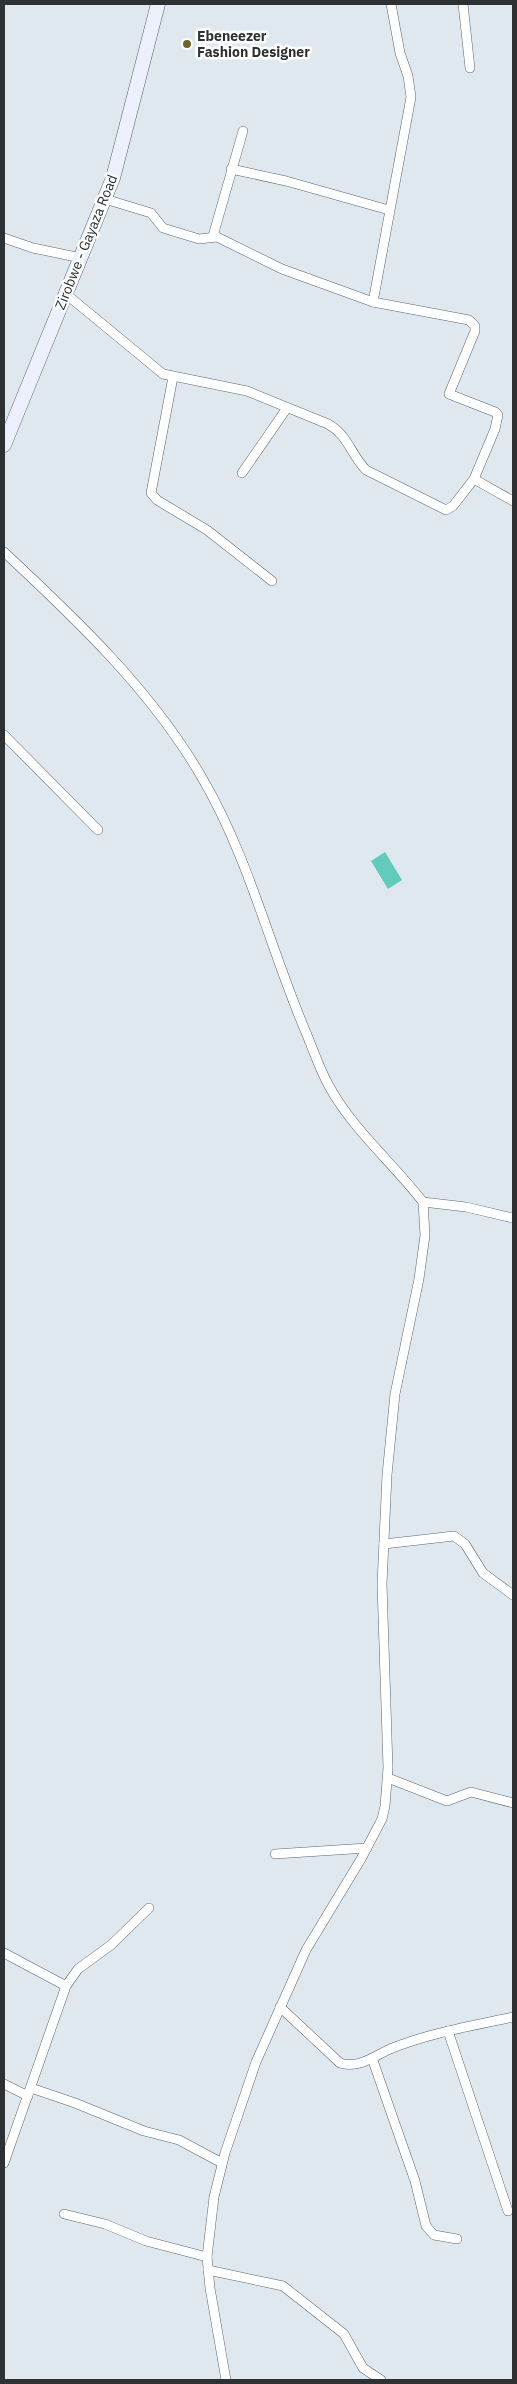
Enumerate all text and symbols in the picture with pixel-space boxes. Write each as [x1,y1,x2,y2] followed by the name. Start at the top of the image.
[197,27,310,61] place label: Ebeneezer Fashion Designer
[181,38,193,50] marker: Ebeneezer Fashion Designer
[51,172,121,312] street label: Zirobwe - Gayaza Road

